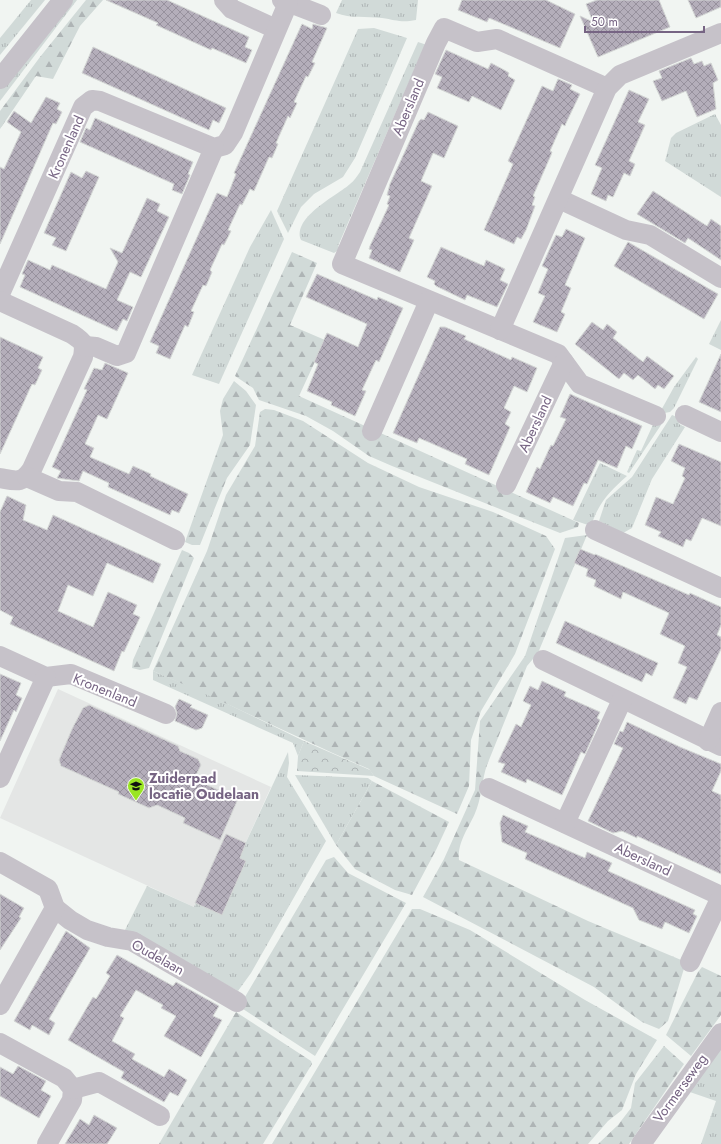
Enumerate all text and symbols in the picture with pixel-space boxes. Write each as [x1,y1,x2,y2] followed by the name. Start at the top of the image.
[585,8,704,34] scale bar
[591,13,618,31] text: 50 m
[387,75,429,139] street label: Abersland
[43,112,89,182] street label: Kronenland
[513,393,557,455] street label: Abersland
[70,668,140,712] street label: Kronenland
[149,768,259,804] place label: Zuiderpad locatie Oudelaan
[126,776,146,801] school or university icon: Zuiderpad locatie Oudelaan
[612,837,674,881] street label: Abersland
[128,934,188,980] street label: Oudelaan
[648,1050,712,1126] street label: Vormerseweg

